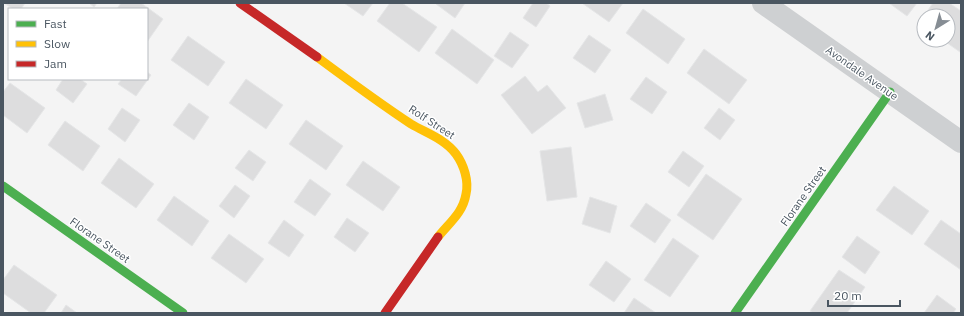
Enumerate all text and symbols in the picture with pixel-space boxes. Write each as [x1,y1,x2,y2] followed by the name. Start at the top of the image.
[8,8,148,80] legend
[916,8,956,48] north arrow
[44,16,67,31] text: Fast
[923,28,937,44] text: N
[44,36,70,51] text: Slow
[823,43,901,103] street label: Avondale Avenue
[44,56,67,71] text: Jam
[406,102,458,142] street label: Rolf Street
[777,163,829,229] street label: Florane Street
[67,214,133,266] street label: Florane Street
[828,282,900,308] scale bar
[834,288,862,303] text: 20 m

